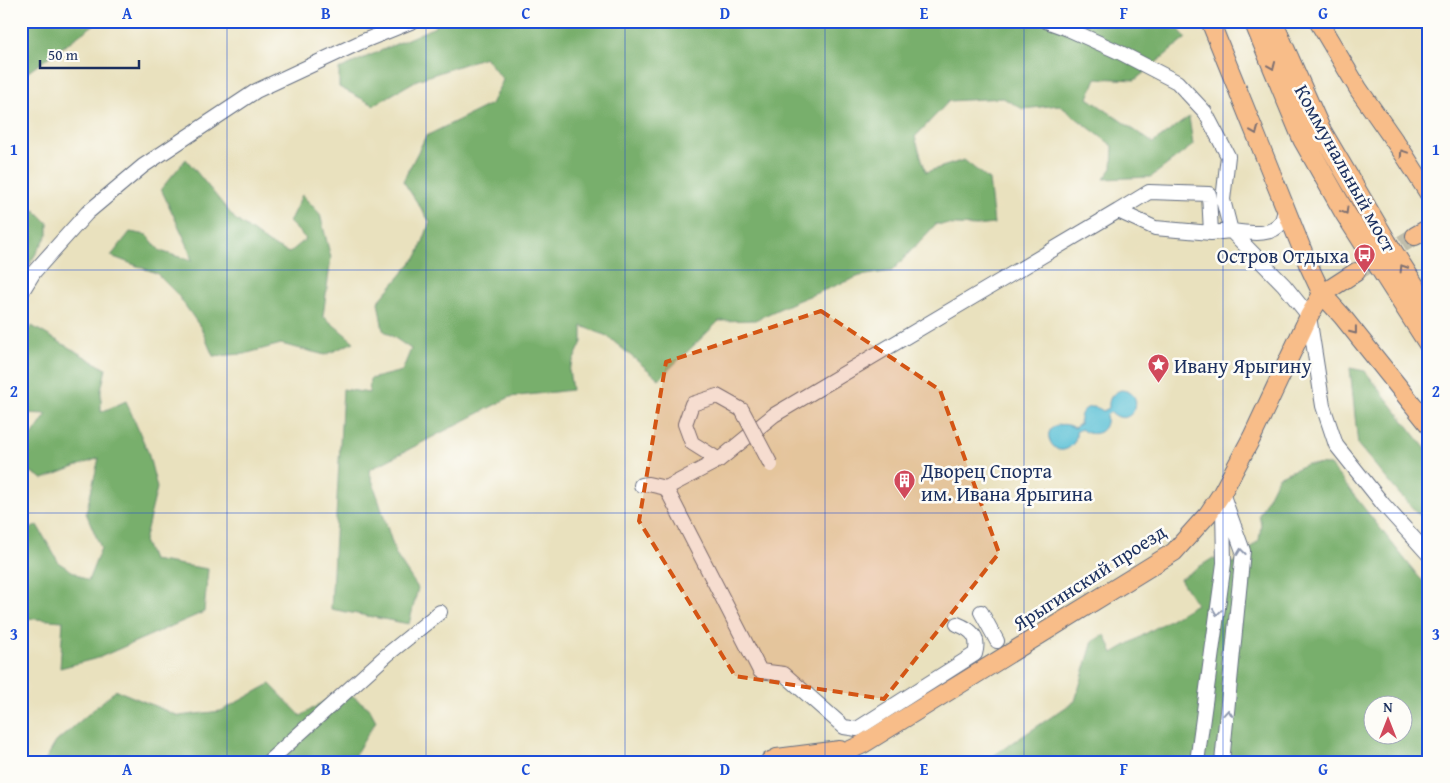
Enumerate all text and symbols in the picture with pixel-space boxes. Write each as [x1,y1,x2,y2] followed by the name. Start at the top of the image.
[122,1,133,25] text: A
[321,1,331,25] text: B
[521,1,531,25] text: C
[720,1,730,25] text: D
[920,1,929,25] text: E
[1120,1,1128,25] text: F
[1318,1,1328,25] text: G
[40,38,139,70] scale bar
[48,44,79,65] text: 50 m
[1266,62,1276,70] one-way arrow
[1288,79,1404,257] street label: Коммунальный мост
[1248,126,1259,135] one-way arrow
[10,137,18,161] text: 1
[1432,137,1440,161] text: 1
[1400,149,1409,158] one-way arrow
[1338,206,1348,215] one-way arrow
[1217,241,1349,270] place label: Остров Отдыха
[1353,243,1377,274] bus stop icon: Остров Отдыха
[1399,265,1409,274] one-way arrow
[1349,325,1357,334] one-way arrow
[1174,351,1312,380] place label: Ивану Ярыгину
[1146,353,1170,384] place icon: Ивану Ярыгину
[10,379,18,403] text: 2
[1432,379,1440,403] text: 2
[920,456,1093,508] place label: Дворец Спорта им. Ивана Ярыгина
[893,469,917,500] building icon: Дворец Спорта им. Ивана Ярыгина
[1006,517,1171,638] street label: Ярыгинский проезд
[1236,547,1247,555] one-way arrow
[1213,607,1223,616] one-way arrow
[10,622,18,646] text: 3
[1432,622,1440,646] text: 3
[1362,696,1412,746] north arrow
[1383,697,1393,717] text: N
[1222,709,1233,717] one-way arrow
[122,757,133,781] text: A
[321,757,331,781] text: B
[521,757,531,781] text: C
[720,757,730,781] text: D
[920,757,929,781] text: E
[1120,757,1128,781] text: F
[1318,757,1328,781] text: G

